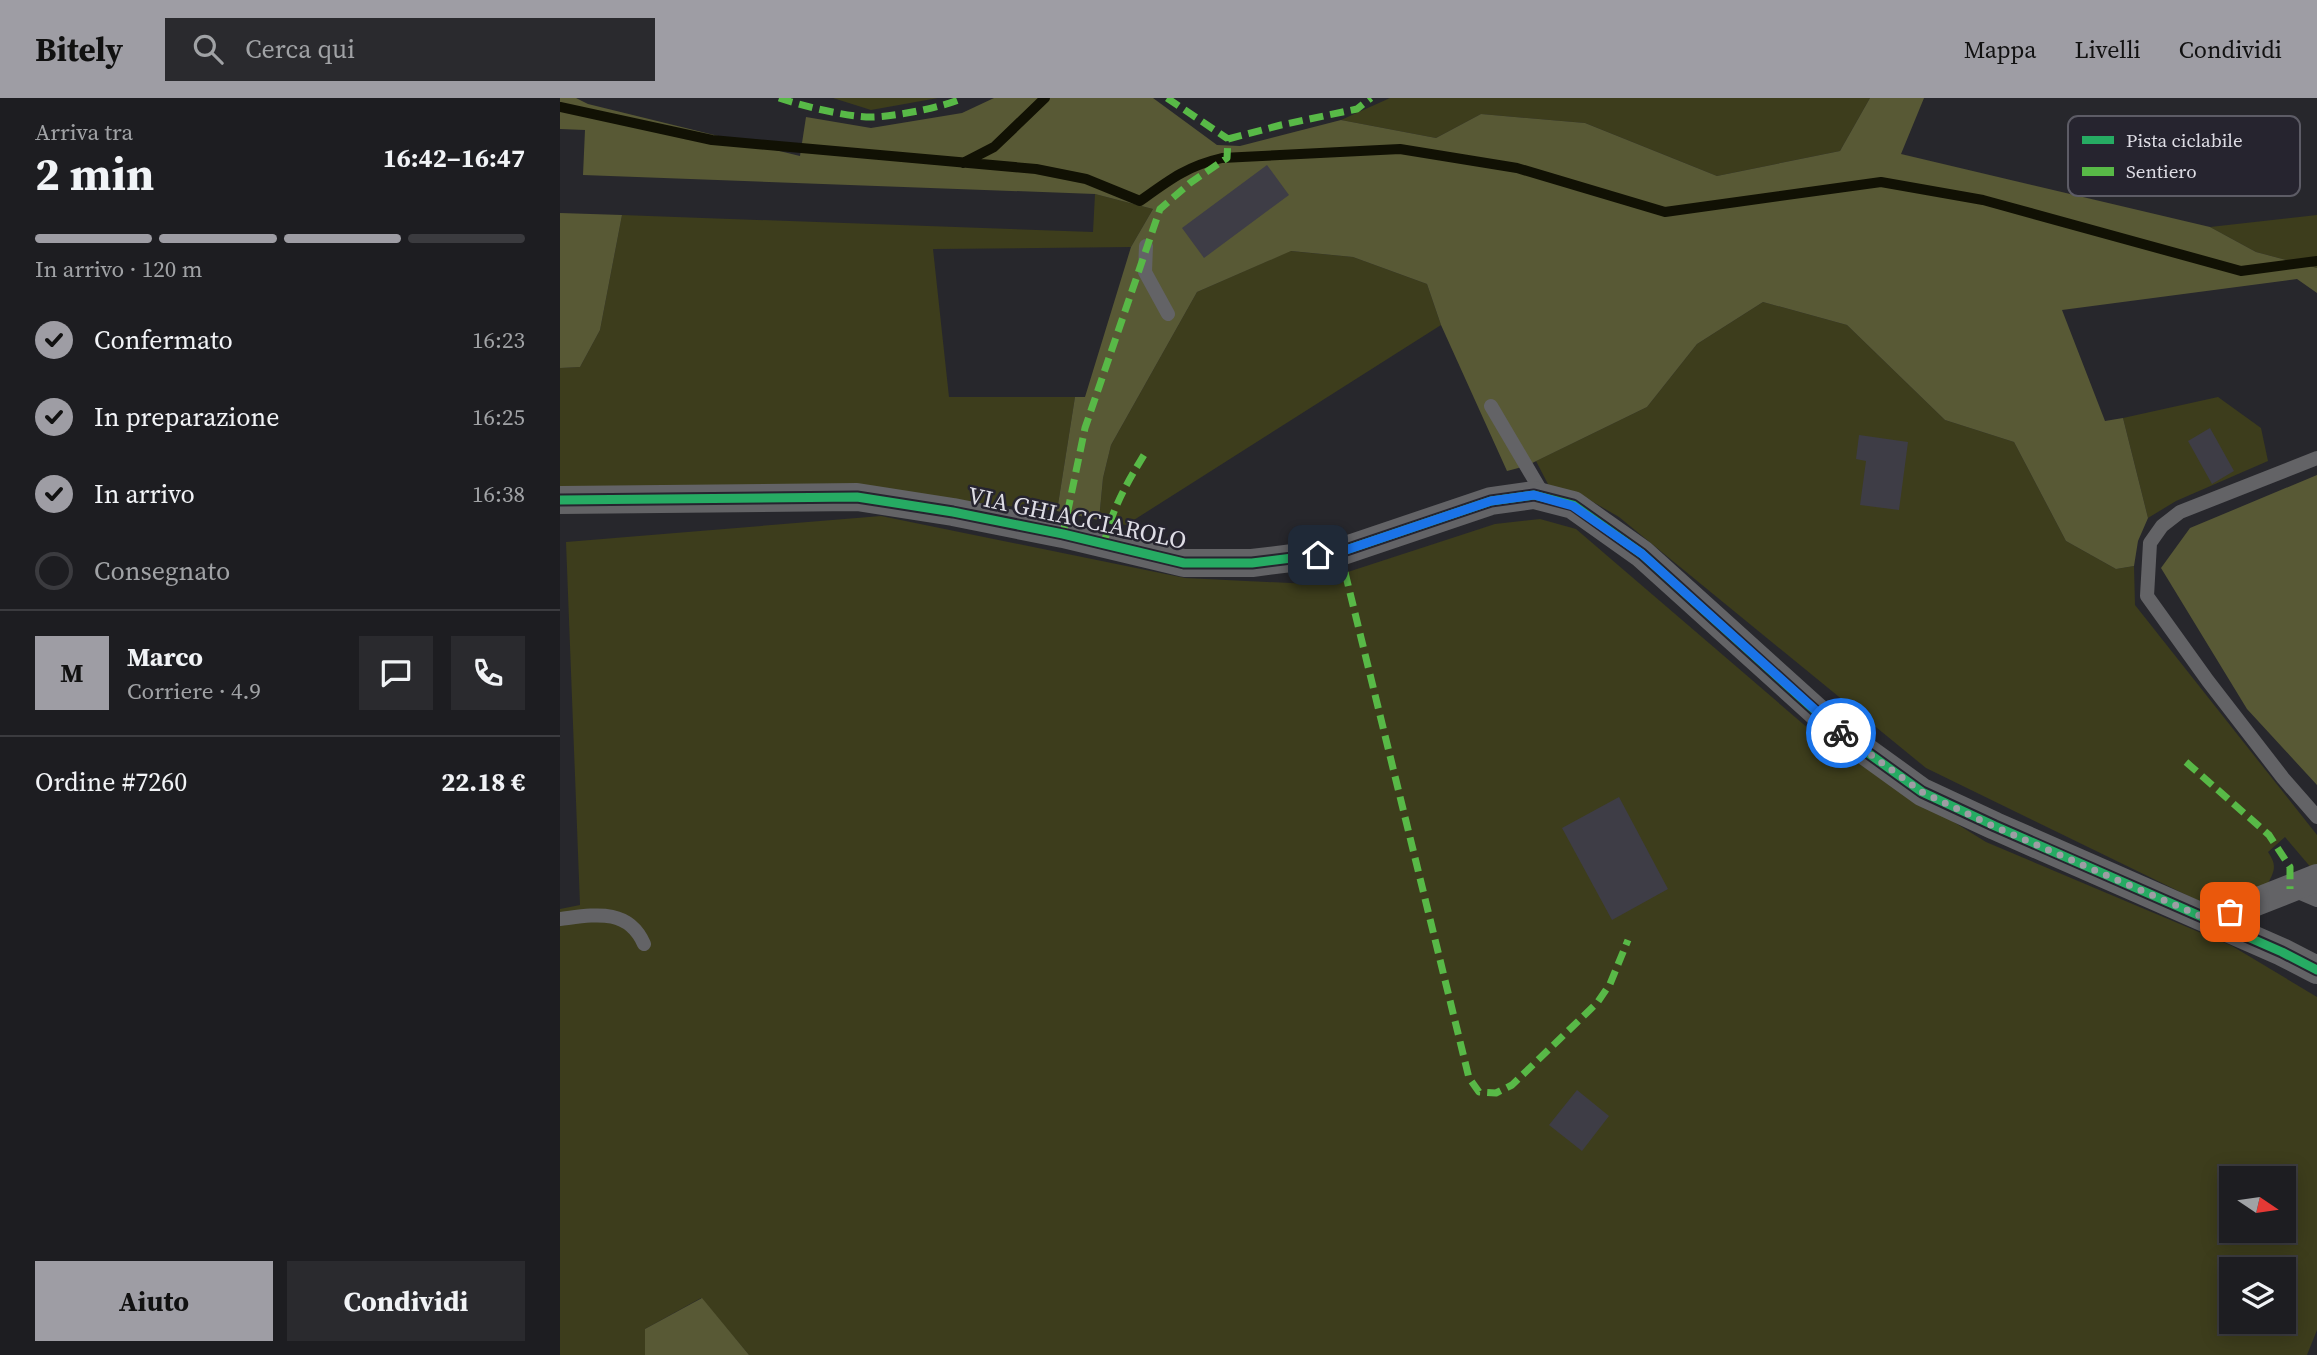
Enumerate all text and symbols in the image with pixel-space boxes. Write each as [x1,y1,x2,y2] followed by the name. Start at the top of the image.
[165,18,655,81] search box
[35,27,123,72] text: Bitely
[189,30,227,68] icon: search
[245,31,355,67] text: Cerca qui
[1964,33,2037,66] text: Mappa
[2075,33,2141,66] text: Livelli
[2179,33,2282,66] text: Condividi
[35,116,133,148] text: Arriva tra
[2068,116,2300,196] legend
[2126,127,2243,153] text: Pista ciclabile
[383,140,525,176] text: 16:42–16:47
[35,142,154,205] text: 2 min
[2126,158,2197,184] text: Sentiero
[35,253,202,285] text: In arrivo · 120 m
[35,321,73,359] icon: check
[94,322,233,358] text: Confermato
[472,324,525,356] text: 16:23
[35,398,73,436] icon: check
[94,399,279,435] text: In preparazione
[472,401,525,433] text: 16:25
[35,475,73,513] icon: check
[94,476,195,512] text: In arrivo
[472,478,525,510] text: 16:38
[965,478,1189,557] street label: VIA GHIACCIAROLO
[1288,525,1348,585] pin
[1299,536,1337,574] icon: home
[94,553,230,589] text: Consegnato
[359,636,433,710] button: chat
[451,636,525,710] button: phone
[127,639,203,675] text: Marco
[60,655,84,691] text: M
[127,675,261,707] text: Corriere · 4.9
[1806,698,1876,768] courier
[1822,714,1860,752] icon: bike
[35,764,187,800] text: Ordine #7260
[441,764,525,800] text: 22.18 €
[2200,882,2260,942] pin
[2211,893,2249,931] icon: bag
[2219,1166,2296,1242] north arrow
[2219,1166,2296,1334] map controls
[2219,1257,2296,1334] button: layers
[35,1261,273,1341] button: Aiuto
[287,1261,525,1341] button: Condividi

